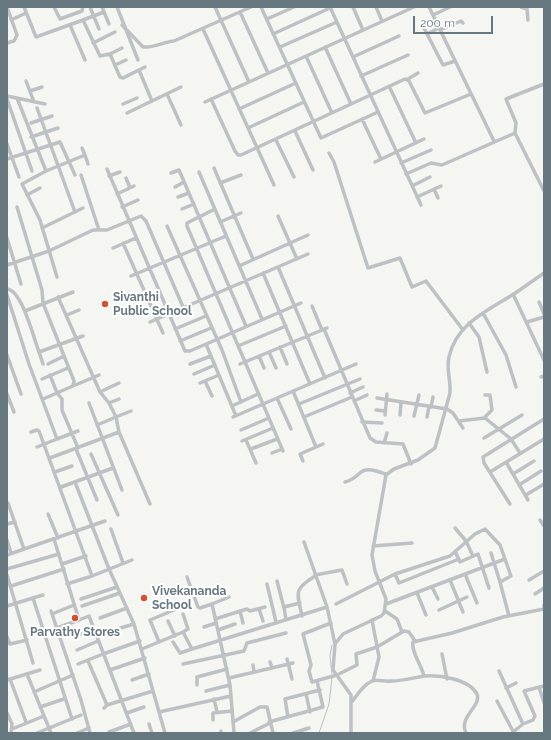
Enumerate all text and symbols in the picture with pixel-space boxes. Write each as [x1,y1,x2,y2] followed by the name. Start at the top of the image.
[415,8,495,34] scale bar
[420,16,455,30] text: 200 m
[113,290,192,318] place label: Sivanthi Public School
[100,299,110,309] marker: Sivanthi Public School
[152,584,226,612] place label: Vivekananda School
[139,593,149,603] marker: Vivekananda School
[70,613,80,623] marker: Parvathy Stores
[30,625,120,639] place label: Parvathy Stores

